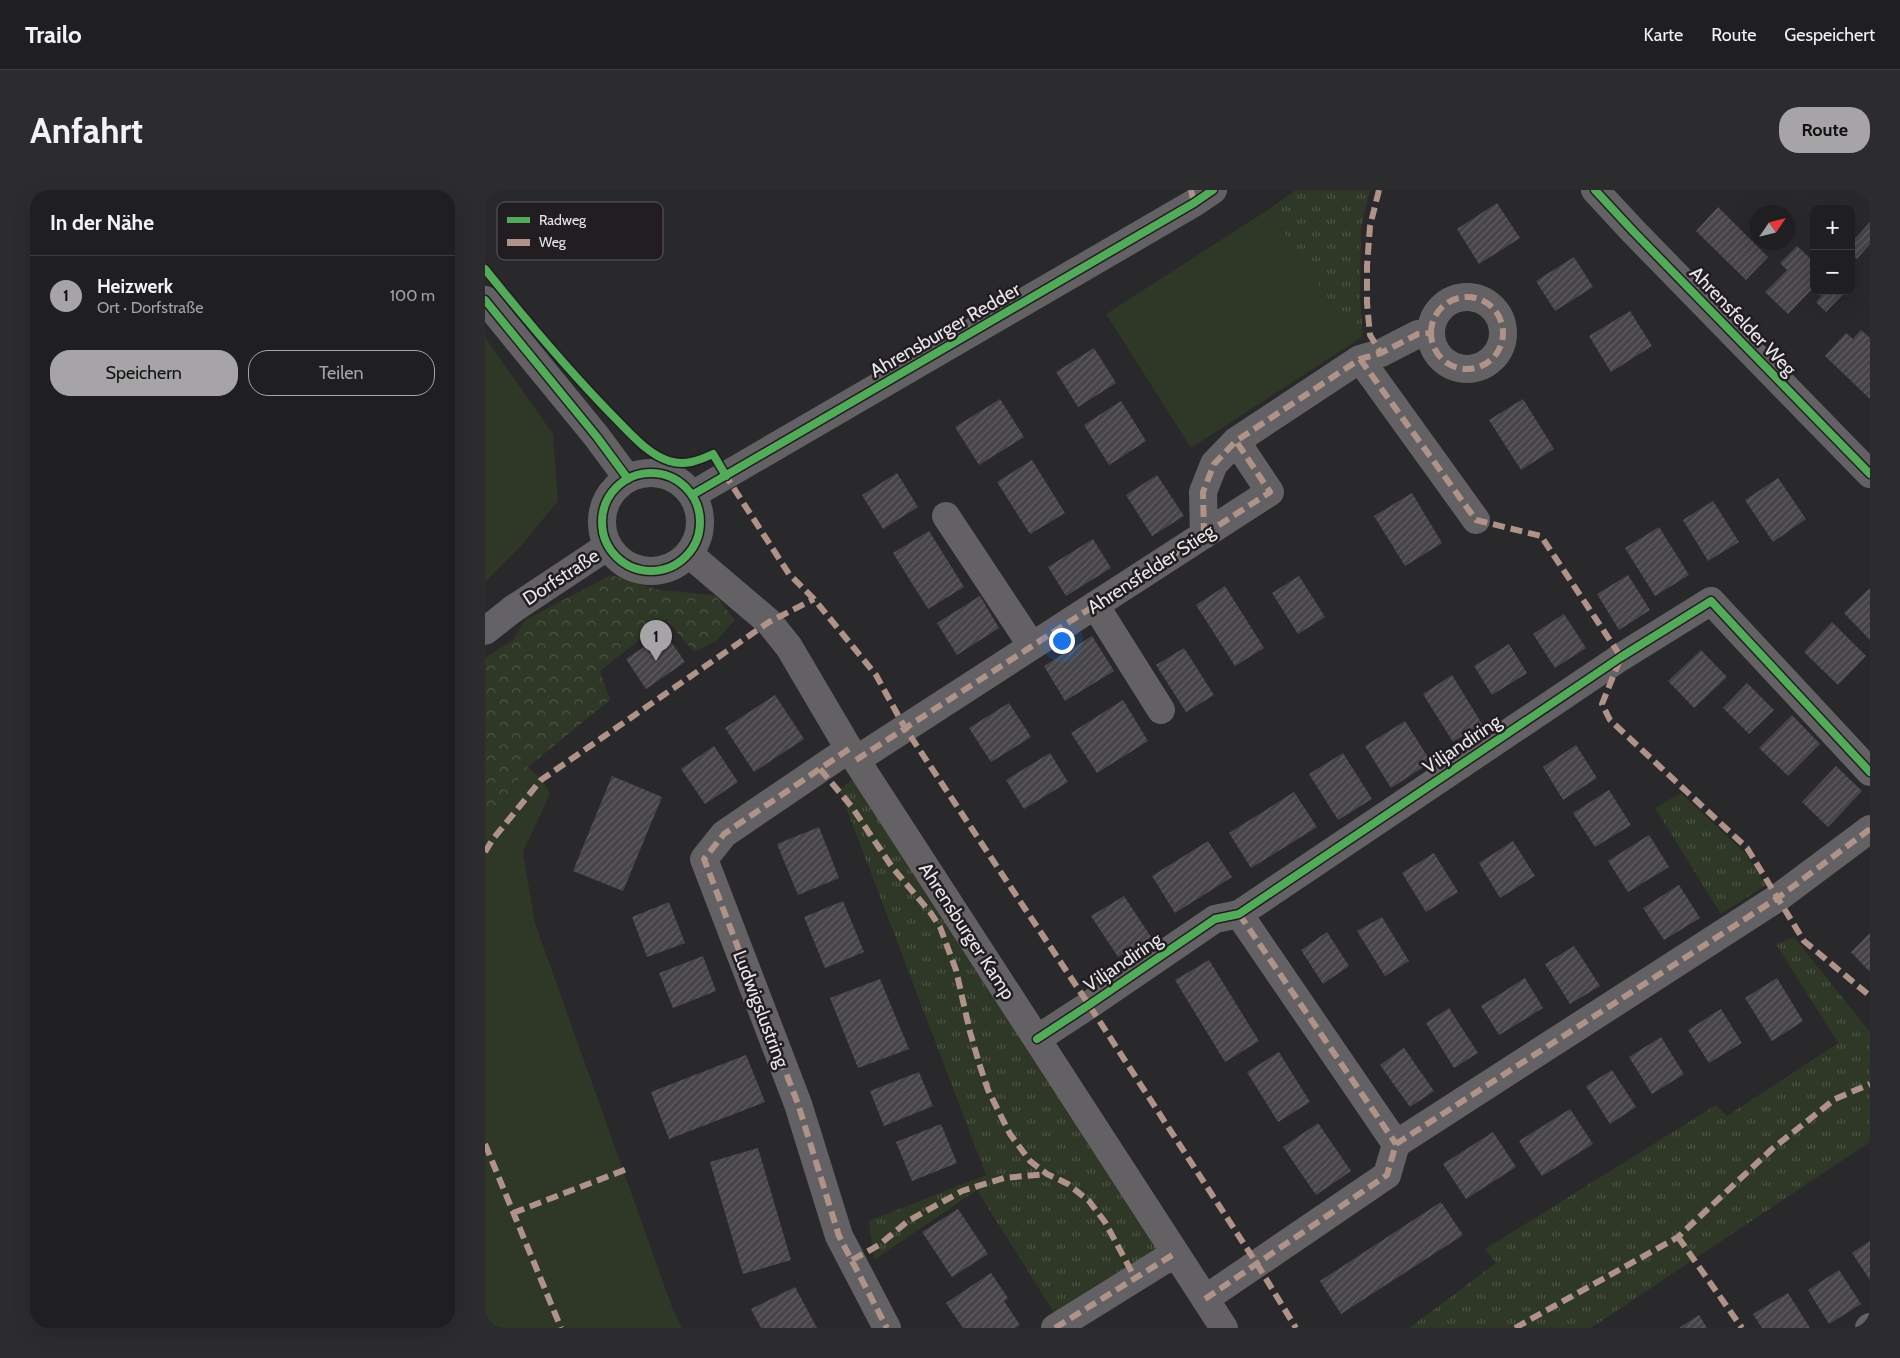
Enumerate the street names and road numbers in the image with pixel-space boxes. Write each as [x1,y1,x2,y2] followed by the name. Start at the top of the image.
[1685,262,1801,381] street label: Ahrensfelder Weg
[866,278,1024,382] street label: Ahrensburger Redder
[1083,519,1219,619] street label: Ahrensfelder Stieg
[519,544,604,610] street label: Dorfstraße
[1419,709,1506,779] street label: Viljandiring
[914,858,1020,1004] street label: Ahrensburger Kamp
[1080,927,1167,997] street label: Viljandiring
[728,947,794,1071] street label: Ludwigslustring

